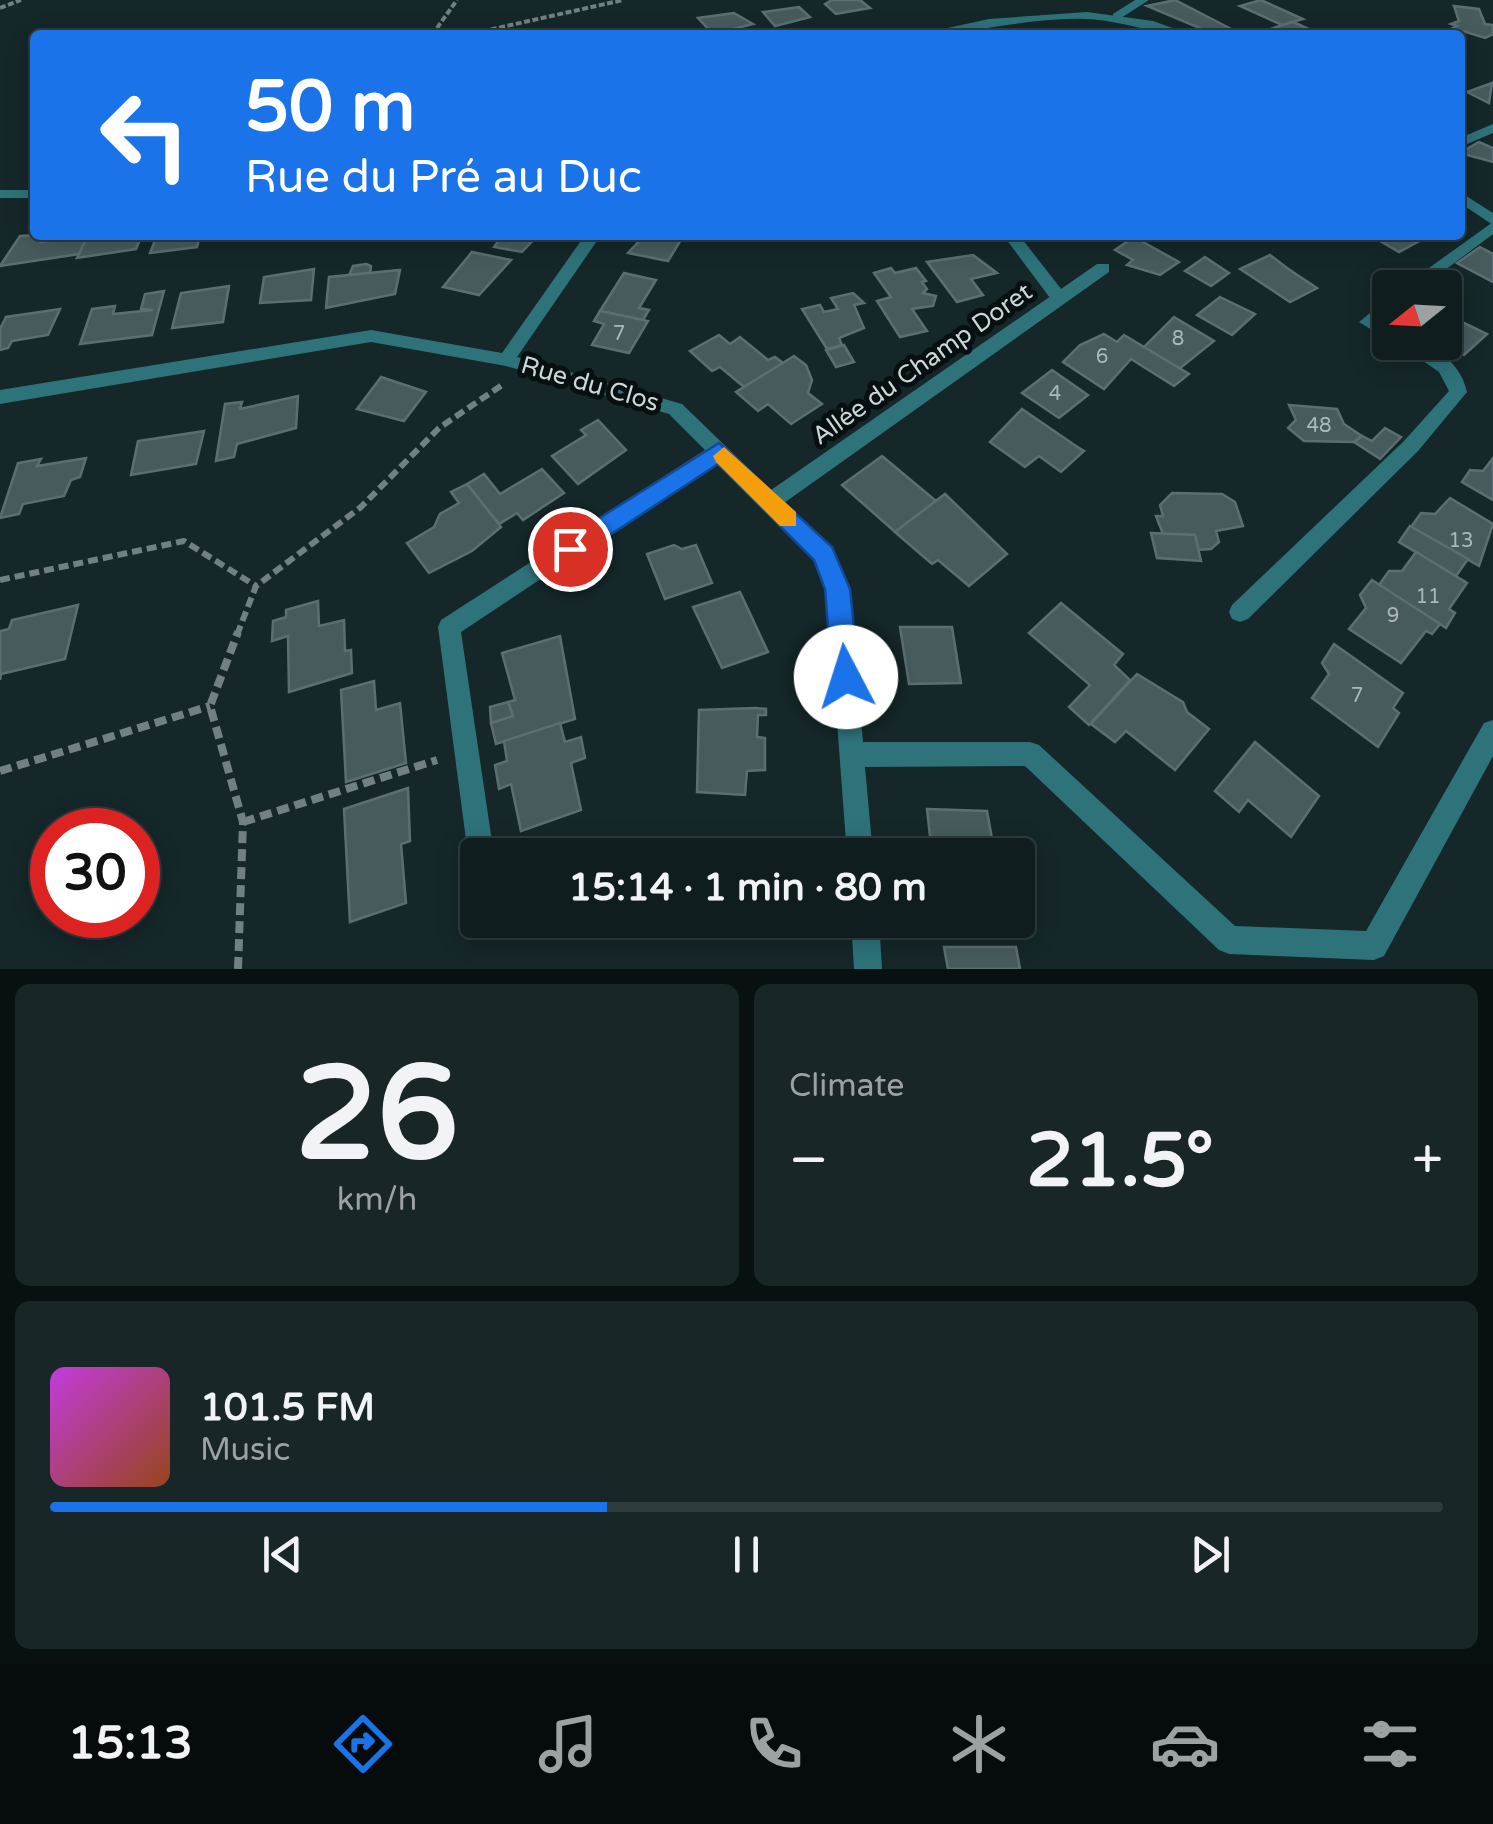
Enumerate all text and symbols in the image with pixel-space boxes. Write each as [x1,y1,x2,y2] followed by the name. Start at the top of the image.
[245,66,415,150] text: 50 m
[80,70,210,200] icon: left
[245,151,642,205] text: Rue du Pré au Duc
[1372,270,1462,360] north arrow
[1372,270,1462,360] map controls
[806,276,1038,451] street label: Allée du Champ Doret
[613,322,625,346] house number: 7
[1172,327,1184,351] house number: 8
[1096,345,1108,369] house number: 6
[518,350,662,418] street label: Rue du Clos
[1049,382,1061,406] house number: 4
[1306,414,1332,438] house number: 48
[528,507,613,592] pin
[543,522,598,577] icon: arrive
[1448,529,1474,553] house number: 13
[1415,585,1441,609] house number: 11
[1387,604,1399,628] house number: 9
[794,625,898,729] position arrow
[1351,684,1363,708] house number: 7
[30,808,160,938] speed limit sign: 30
[568,865,927,911] text: 15:14 · 1 min · 80 m
[295,1038,459,1194] text: 26
[789,1067,904,1105] text: Climate
[1026,1116,1214,1206] text: 21.5°
[789,1128,828,1194] text: −
[1412,1128,1443,1194] text: +
[337,1181,417,1219] text: km/h
[200,1385,375,1431] text: 101.5 FM
[200,1431,290,1469] text: Music
[255,1527,310,1582] icon: previous
[719,1527,774,1582] icon: pause
[1183,1527,1238,1582] icon: next
[328,1709,398,1779] icon: directions
[533,1709,603,1779] icon: music
[739,1709,809,1779] icon: phone
[944,1709,1014,1779] icon: climate
[1150,1709,1220,1779] icon: car
[1355,1709,1425,1779] icon: filters
[68,1717,192,1771] text: 15:13

